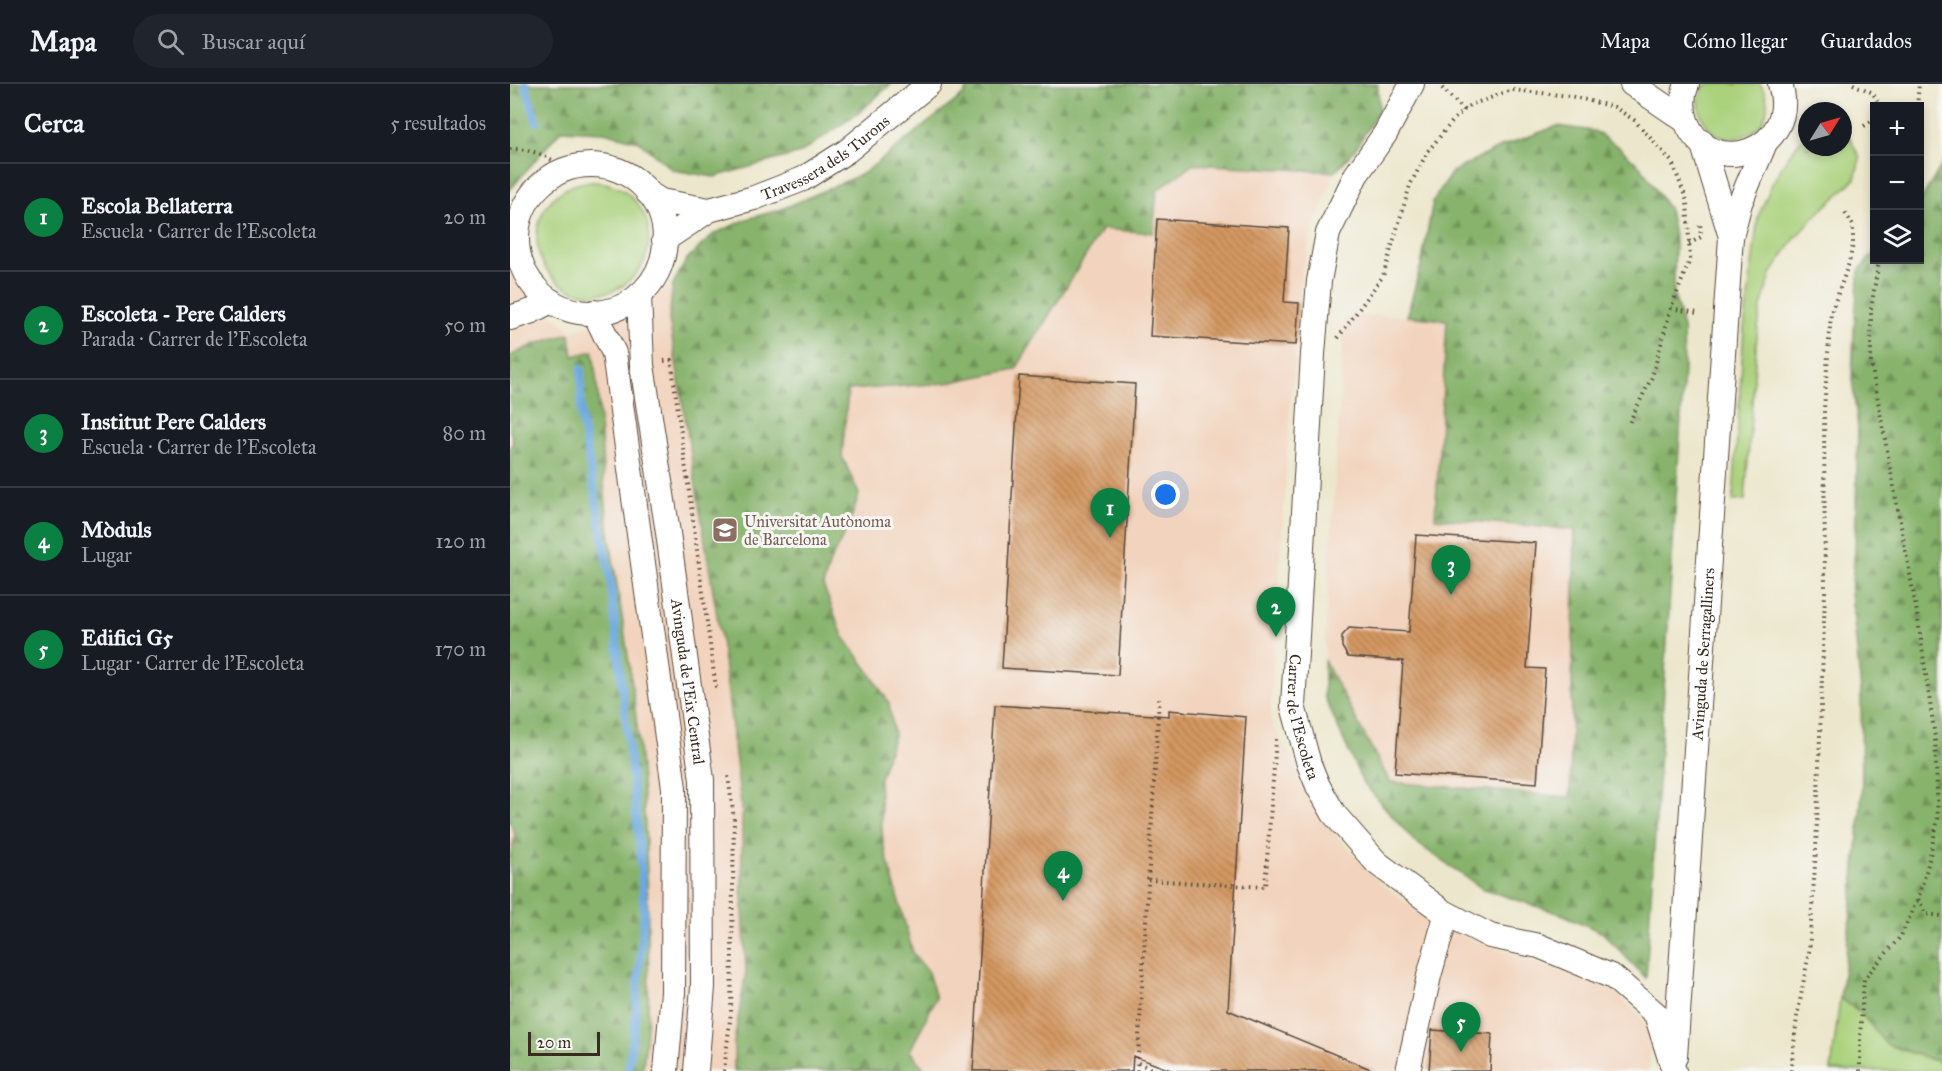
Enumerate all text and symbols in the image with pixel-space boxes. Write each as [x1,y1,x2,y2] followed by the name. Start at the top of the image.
[133,14,553,68] search box
[30,24,97,59] text: Mapa
[154,25,187,58] icon: search
[202,28,305,55] text: Buscar aquí
[1600,28,1650,54] text: Mapa
[1683,28,1787,54] text: Cómo llegar
[1820,28,1912,54] text: Guardados
[1798,102,1852,156] north arrow
[1870,102,1924,264] map controls
[1870,102,1924,156] button: +
[24,107,84,139] text: Cerca
[390,111,486,135] text: 5 resultados
[758,111,893,204] street label: Travessera dels Turons
[1870,156,1924,210] button: −
[81,192,233,219] text: Escola Bellaterra
[40,205,47,229] text: 1
[443,205,486,229] text: 20 m
[1870,210,1924,264] button: layers
[81,219,316,243] text: Escuela · Carrer de l'Escoleta
[81,300,286,327] text: Escoleta - Pere Calders
[39,313,48,337] text: 2
[444,313,486,337] text: 50 m
[81,327,308,351] text: Parada · Carrer de l'Escoleta
[81,408,266,435] text: Institut Pere Calders
[40,421,48,445] text: 3
[443,421,486,445] text: 80 m
[81,435,316,459] text: Escuela · Carrer de l'Escoleta
[1151,480,1180,509] your location
[1090,488,1130,538] pin: 1
[744,512,891,549] place label: Universitat Autònoma de Barcelona
[710,515,740,545] school or university icon: Universitat Autònoma de Barcelona
[81,516,152,543] text: Mòduls
[38,529,49,553] text: 4
[435,529,486,553] text: 120 m
[81,543,132,567] text: Lugar
[1432,546,1470,595] pin: 3
[1688,567,1718,742] street label: Avinguda de Serragalliners
[1256,588,1296,637] pin: 2
[667,596,709,766] street label: Avinguda de l'Eix Central
[81,624,173,651] text: Edifici G5
[39,637,48,661] text: 5
[435,637,486,661] text: 170 m
[81,651,304,675] text: Lugar · Carrer de l'Escoleta
[1283,654,1323,782] street label: Carrer de l'Escoleta
[1044,852,1082,901] pin: 4
[1442,1002,1480,1052] pin: 5
[528,1029,600,1056] scale bar
[537,1033,571,1052] text: 20 m

